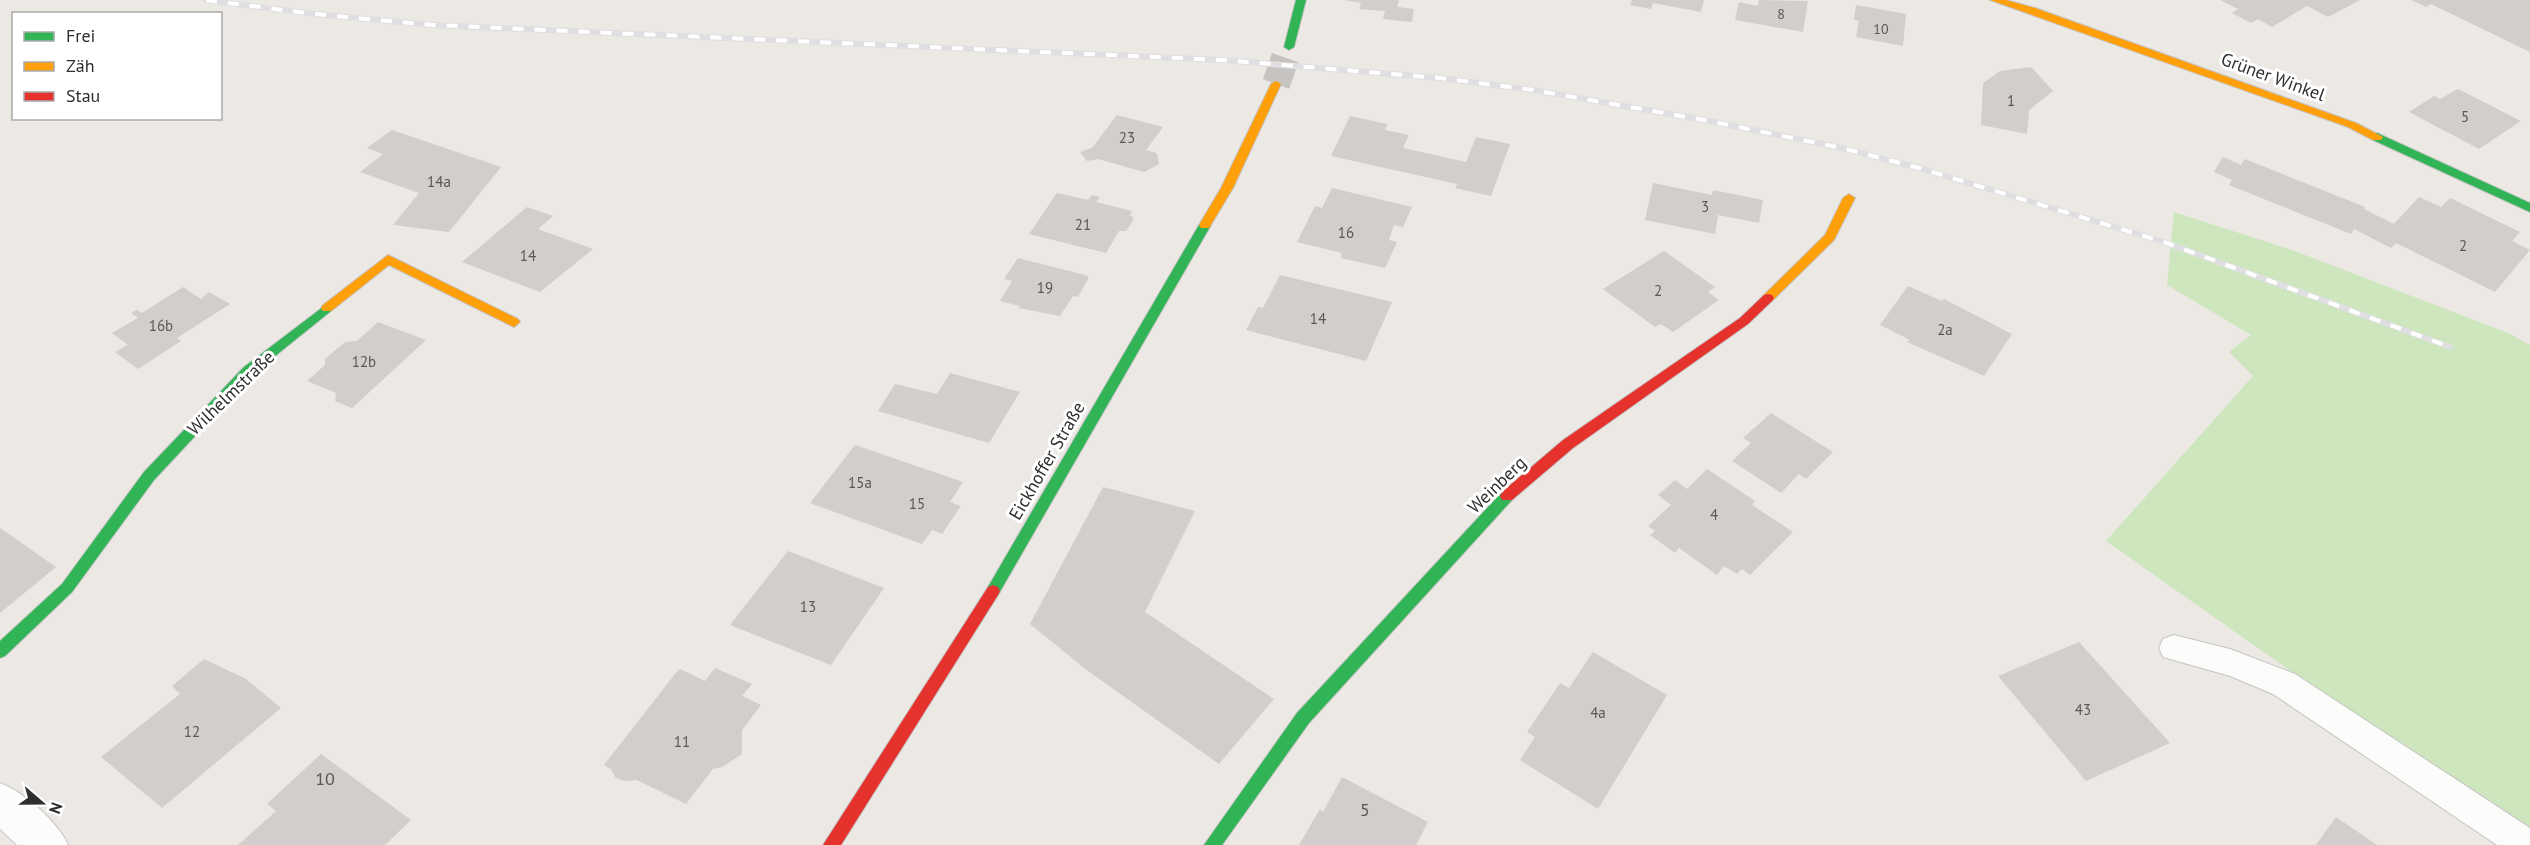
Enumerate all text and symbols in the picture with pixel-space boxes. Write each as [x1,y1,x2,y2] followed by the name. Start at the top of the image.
[1777,5,1785,23] house number: 8
[12,12,222,120] legend
[1873,20,1889,38] house number: 10
[66,24,95,47] text: Frei
[2218,47,2329,106] street label: Grüner Winkel
[66,54,95,77] text: Zäh
[66,84,100,107] text: Stau
[2007,91,2015,110] house number: 1
[2461,107,2469,126] house number: 5
[1119,128,1135,147] house number: 23
[427,172,451,191] house number: 14a
[1701,197,1709,216] house number: 3
[1075,215,1091,234] house number: 21
[1338,223,1354,242] house number: 16
[2459,236,2467,255] house number: 2
[520,246,536,265] house number: 14
[1037,278,1053,297] house number: 19
[1654,281,1662,300] house number: 2
[1310,309,1326,328] house number: 14
[149,316,173,335] house number: 16b
[1937,320,1953,339] house number: 2a
[182,345,279,440] street label: Wilhelmstraße
[352,352,376,371] house number: 12b
[1004,398,1090,524] street label: Eickhoffer Straße
[1463,451,1531,518] street label: Weinberg
[848,473,872,492] house number: 15a
[909,494,925,513] house number: 15
[1710,505,1718,524] house number: 4
[800,597,816,616] house number: 13
[2075,700,2091,719] house number: 43
[1590,703,1606,722] house number: 4a
[184,722,200,741] house number: 12
[674,732,690,751] house number: 11
[315,767,335,790] house number: 10
[12,773,72,833] north arrow
[1360,798,1370,821] house number: 5
[45,800,67,816] text: N

